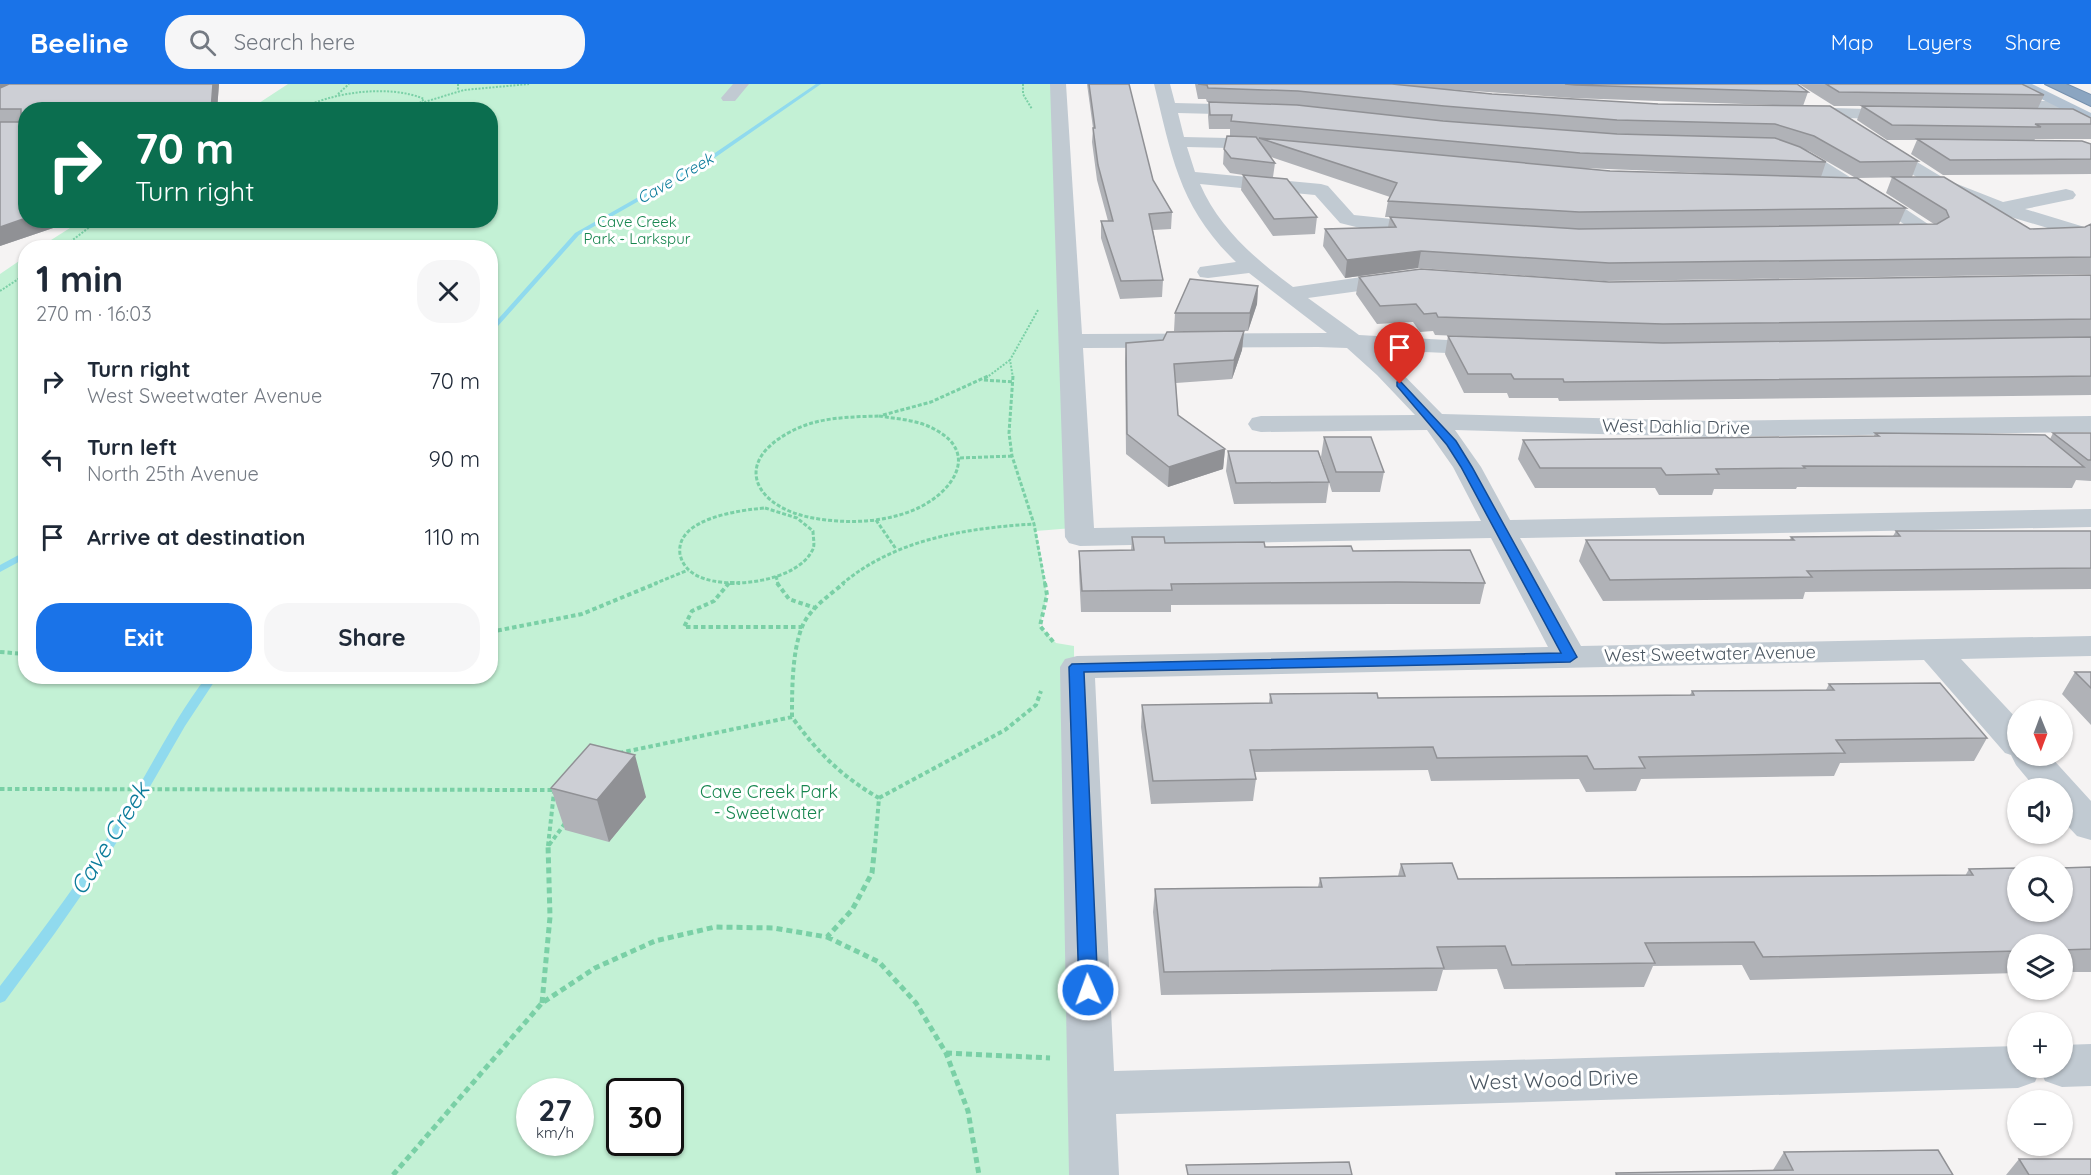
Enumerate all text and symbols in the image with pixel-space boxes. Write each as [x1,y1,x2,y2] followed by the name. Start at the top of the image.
[165,15,585,69] search box
[30,25,129,60] text: Beeline
[186,26,219,59] icon: search
[234,28,355,56] text: Search here
[1831,29,1874,55] text: Map
[1907,29,1972,55] text: Layers
[2005,29,2061,55] text: Share
[135,122,234,175] text: 70 m
[36,126,114,204] icon: right
[633,147,718,208] water label: Cave Creek
[135,174,254,208] text: Turn right
[583,212,691,248] park label: Cave Creek Park - Larkspur
[36,256,123,301] text: 1 min
[417,260,480,323] button: close
[36,301,152,326] text: 270 m · 16:03
[1374,322,1425,384] pin
[1383,331,1416,364] icon: arrive
[87,355,191,383] text: Turn right
[36,365,69,398] icon: right
[430,367,480,395] text: 70 m
[87,383,322,408] text: West Sweetwater Avenue
[1602,414,1750,439] street label: West Dahlia Drive
[87,433,177,461] text: Turn left
[36,443,69,476] icon: left
[429,445,480,473] text: 90 m
[87,461,259,486] text: North 25th Avenue
[36,521,69,554] icon: arrive
[87,523,305,551] text: Arrive at destination
[425,523,480,551] text: 110 m
[36,603,252,672] button: Exit
[264,603,480,672] button: Share
[1604,640,1816,667] street label: West Sweetwater Avenue
[2007,700,2073,766] north arrow
[2007,700,2073,1156] map controls
[63,775,157,900] water label: Cave Creek
[2007,778,2073,844] button: sound
[700,780,838,824] park label: Cave Creek Park - Sweetwater
[2007,856,2073,922] button: search
[2007,934,2073,1000] button: layers
[1056,958,1120,1022] position arrow
[2007,1012,2073,1078] button: +
[1469,1063,1639,1095] street label: West Wood Drive
[606,1078,684,1156] speed limit sign: 30
[2007,1090,2073,1156] button: −
[538,1091,572,1129] text: 27
[536,1123,574,1142] text: km/h

